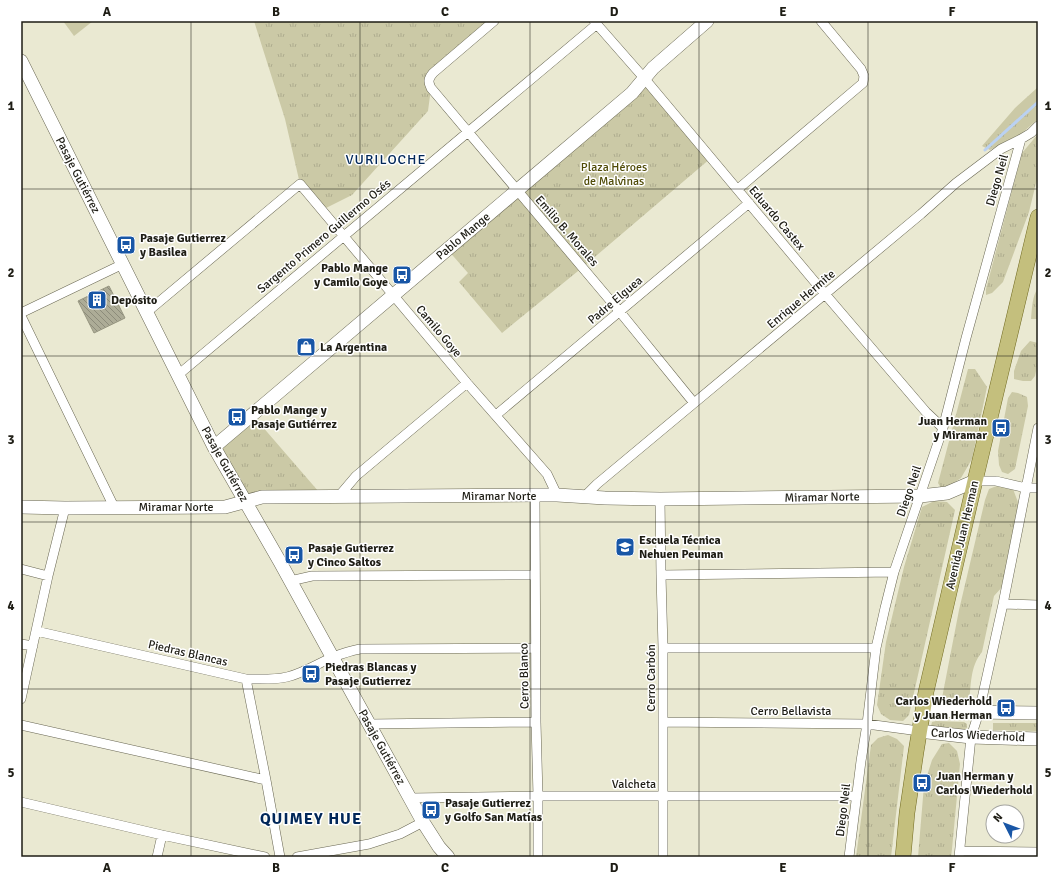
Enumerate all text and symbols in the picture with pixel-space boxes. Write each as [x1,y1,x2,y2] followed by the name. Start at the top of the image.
[103,4,112,20] text: A
[272,4,280,20] text: B
[441,4,449,20] text: C
[610,4,619,20] text: D
[779,4,787,20] text: E
[949,4,956,20] text: F
[7,98,15,114] text: 1
[1044,98,1052,114] text: 1
[52,134,103,216] street label: Pasaje Gutiérrez
[346,151,426,168] district label: VURILOCHE
[983,152,1012,208] street label: Diego Neil
[581,160,647,189] park label: Plaza Héroes de Malvinas
[255,176,394,297] street label: Sargento Primero Guillermo Osés
[745,183,808,254] street label: Eduardo Castex
[532,193,602,270] street label: Emilio B. Morales
[433,209,493,263] street label: Pablo Mange
[139,231,227,260] place label: Pasaje Gutierrez y Basilea
[115,234,137,256] bus stop icon: Pasaje Gutierrez y Basilea
[313,261,388,290] place label: Pablo Mange y Camilo Goye
[391,264,413,286] bus stop icon: Pablo Mange y Camilo Goye
[7,265,15,281] text: 2
[1044,265,1052,281] text: 2
[764,267,838,332] street label: Enrique Hermite
[585,273,646,328] street label: Padre Elguea
[86,289,108,311] building icon: Depósito
[111,293,157,308] place label: Depósito
[412,302,465,361] street label: Camilo Goye
[295,336,317,358] shop icon: La Argentina
[320,340,387,355] place label: La Argentina
[251,403,338,432] place label: Pablo Mange y Pasaje Gutiérrez
[226,406,248,428] bus stop icon: Pablo Mange y Pasaje Gutiérrez
[918,414,987,443] place label: Juan Herman y Miramar
[990,417,1012,439] bus stop icon: Juan Herman y Miramar
[198,424,251,505] street label: Pasaje Gutiérrez
[7,432,15,448] text: 3
[1044,432,1052,448] text: 3
[894,463,925,519] street label: Diego Neil
[943,479,982,591] street label: Avenida Juan Herman
[461,489,537,504] street label: Miramar Norte
[784,489,860,506] street label: Miramar Norte
[138,500,214,515] street label: Miramar Norte
[639,533,724,562] place label: Escuela Técnica Nehuen Peuman
[614,536,636,558] school or university icon: Escuela Técnica Nehuen Peuman
[307,541,395,570] place label: Pasaje Gutierrez y Cinco Saltos
[283,544,305,566] bus stop icon: Pasaje Gutierrez y Cinco Saltos
[7,598,15,614] text: 4
[1044,598,1052,614] text: 4
[147,637,229,670] street label: Piedras Blancas
[516,643,533,709] street label: Cerro Blanco
[644,644,659,712] street label: Cerro Carbón
[325,660,417,689] place label: Piedras Blancas y Pasaje Gutierrez
[300,663,322,685] bus stop icon: Piedras Blancas y Pasaje Gutierrez
[895,694,993,723] place label: Carlos Wiederhold y Juan Herman
[995,697,1017,719] bus stop icon: Carlos Wiederhold y Juan Herman
[751,704,831,719] street label: Cerro Bellavista
[355,707,408,788] street label: Pasaje Gutiérrez
[931,726,1025,745] street label: Carlos Wiederhold
[7,765,15,781] text: 5
[1044,765,1052,781] text: 5
[936,769,1033,798] place label: Juan Herman y Carlos Wiederhold
[911,772,933,794] bus stop icon: Juan Herman y Carlos Wiederhold
[612,777,656,792] street label: Valcheta
[833,782,854,837] street label: Diego Neil
[444,796,543,825] place label: Pasaje Gutierrez y Golfo San Matías
[420,799,442,821] bus stop icon: Pasaje Gutierrez y Golfo San Matías
[985,804,1025,844] north arrow
[260,809,362,829] district label: QUIMEY HUE
[991,810,1005,825] text: N
[103,860,112,876] text: A
[272,860,280,876] text: B
[441,860,449,876] text: C
[610,860,619,876] text: D
[779,860,787,876] text: E
[949,860,956,876] text: F

